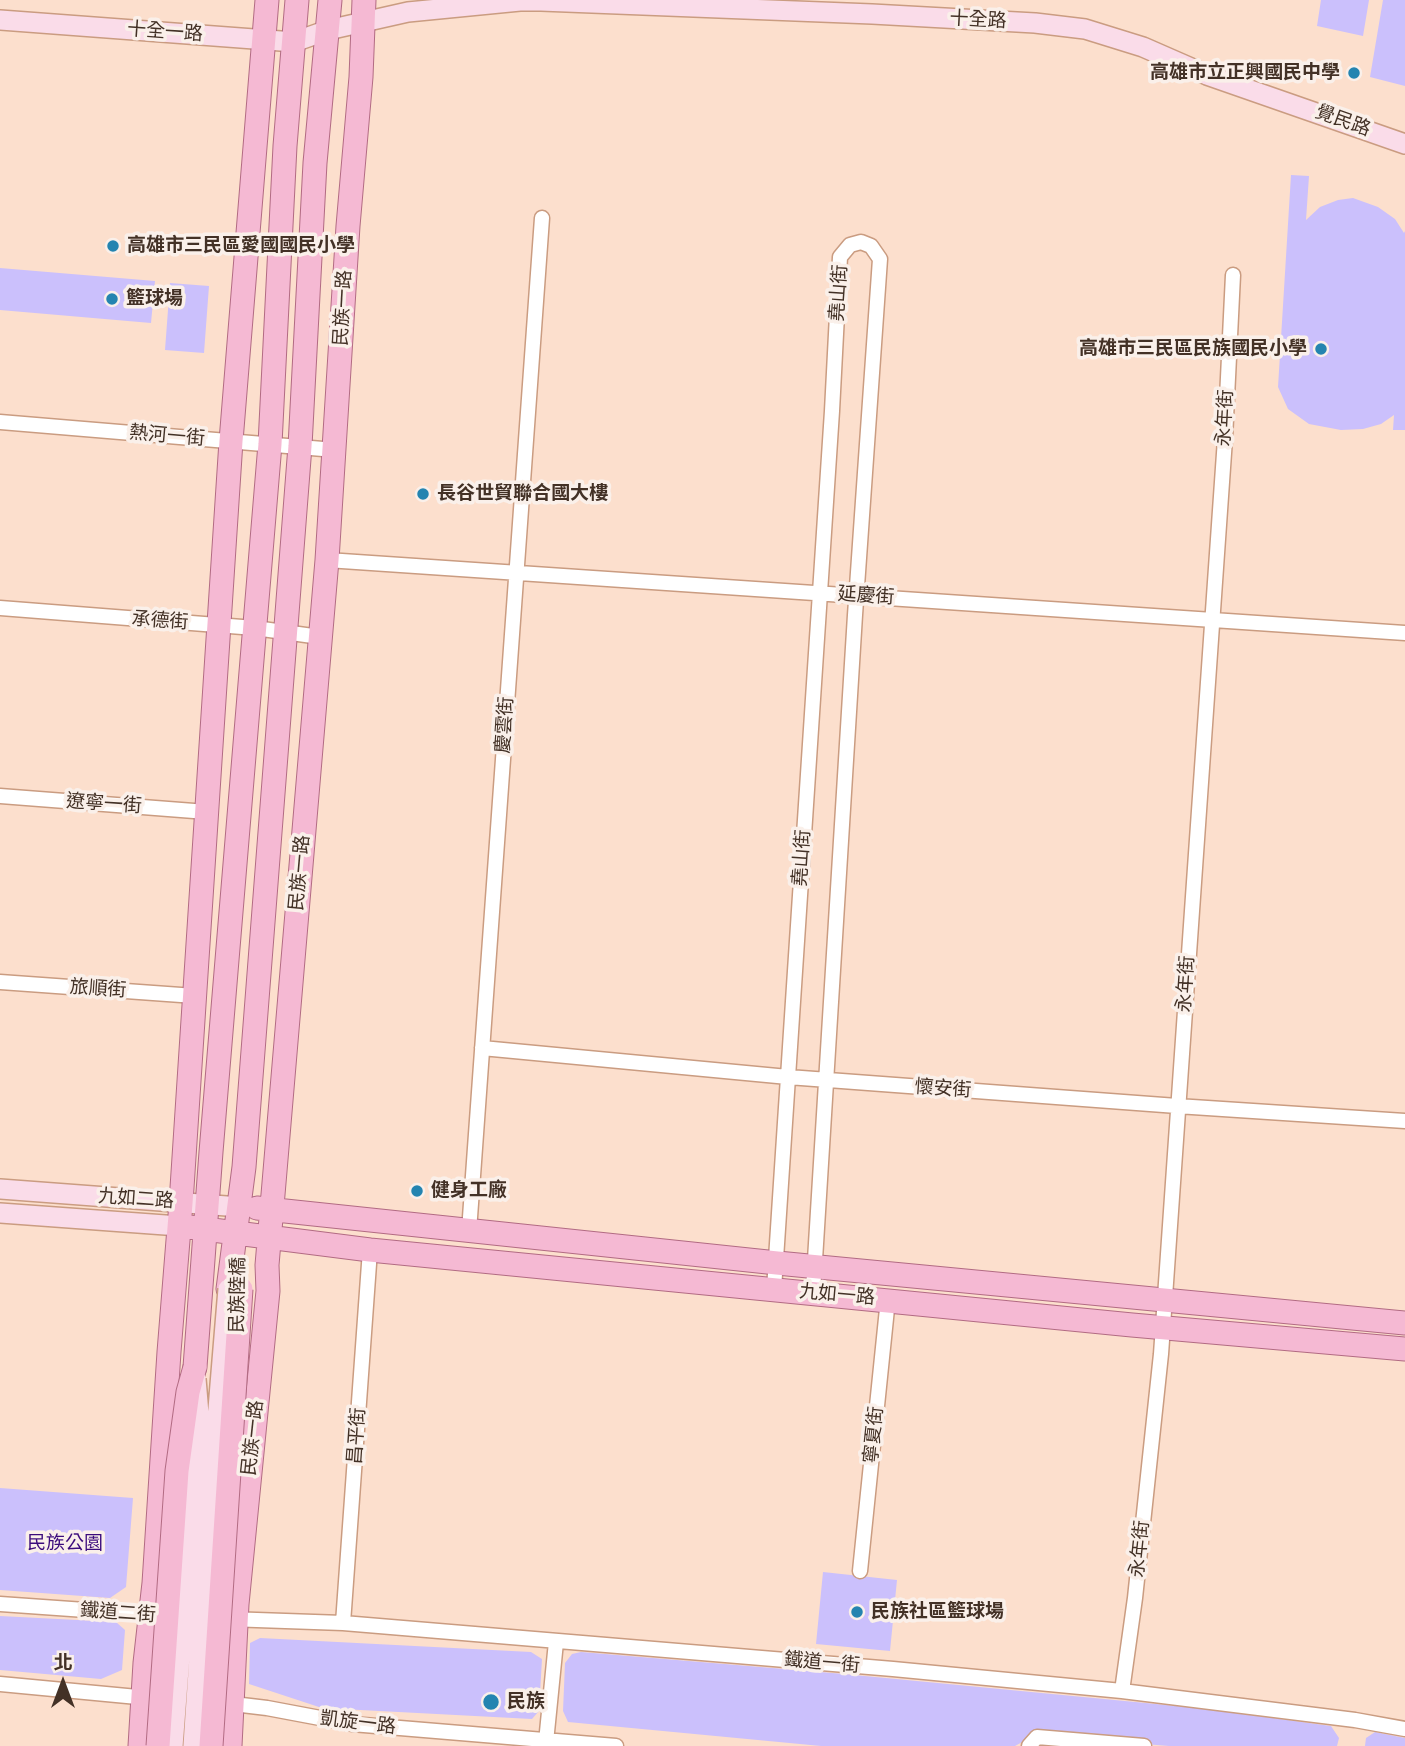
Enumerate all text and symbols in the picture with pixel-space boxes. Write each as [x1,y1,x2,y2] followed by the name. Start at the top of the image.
[949,7,1007,33] street label: 十全路
[126,18,204,46] street label: 十全一路
[1150,62,1340,84] place label: 高雄市立正興國民中學
[1346,65,1362,81] marker: 高雄市立正興國民中學
[1312,101,1374,141] street label: 覺民路
[127,235,355,257] place label: 高雄市三民區愛國國民小學
[105,238,121,254] marker: 高雄市三民區愛國國民小學
[826,264,852,322] street label: 堯山街
[330,269,356,347] street label: 民族一路
[126,288,183,310] place label: 籃球場
[104,291,120,307] marker: 籃球場
[1079,338,1307,360] place label: 高雄市三民區民族國民小學
[1313,341,1329,357] marker: 高雄市三民區民族國民小學
[1212,389,1238,447] street label: 永年街
[128,421,206,451] street label: 熱河一街
[437,483,608,505] place label: 長谷世貿聯合國大樓
[415,486,431,502] marker: 長谷世貿聯合國大樓
[837,583,895,609] street label: 延慶街
[131,608,189,634] street label: 承德街
[492,696,518,754] street label: 慶雲街
[65,790,143,818] street label: 遼寧一街
[789,829,815,887] street label: 堯山街
[285,834,315,912] street label: 民族一路
[1173,955,1199,1013] street label: 永年街
[69,976,127,1002] street label: 旅順街
[914,1076,972,1102] street label: 懷安街
[431,1180,507,1202] place label: 健身工廠
[409,1183,425,1199] marker: 健身工廠
[97,1185,175,1213] street label: 九如二路
[226,1257,250,1333] street label: 民族陸橋
[798,1280,876,1310] street label: 九如一路
[238,1399,268,1477] street label: 民族一路
[860,1405,888,1465] street label: 寧夏街
[344,1407,370,1465] street label: 昌平街
[1126,1519,1154,1579] street label: 永年街
[27,1533,103,1555] park label: 民族公園
[79,1599,157,1627] street label: 鐵道二街
[871,1601,1004,1623] place label: 民族社區籃球場
[849,1604,865,1620] marker: 民族社區籃球場
[28,1648,98,1718] north arrow
[783,1648,861,1678] street label: 鐵道一街
[53,1649,73,1675] text: 北
[507,1691,545,1713] place label: 民族
[481,1692,501,1712] marker: 民族
[319,1707,397,1739] street label: 凱旋一路

